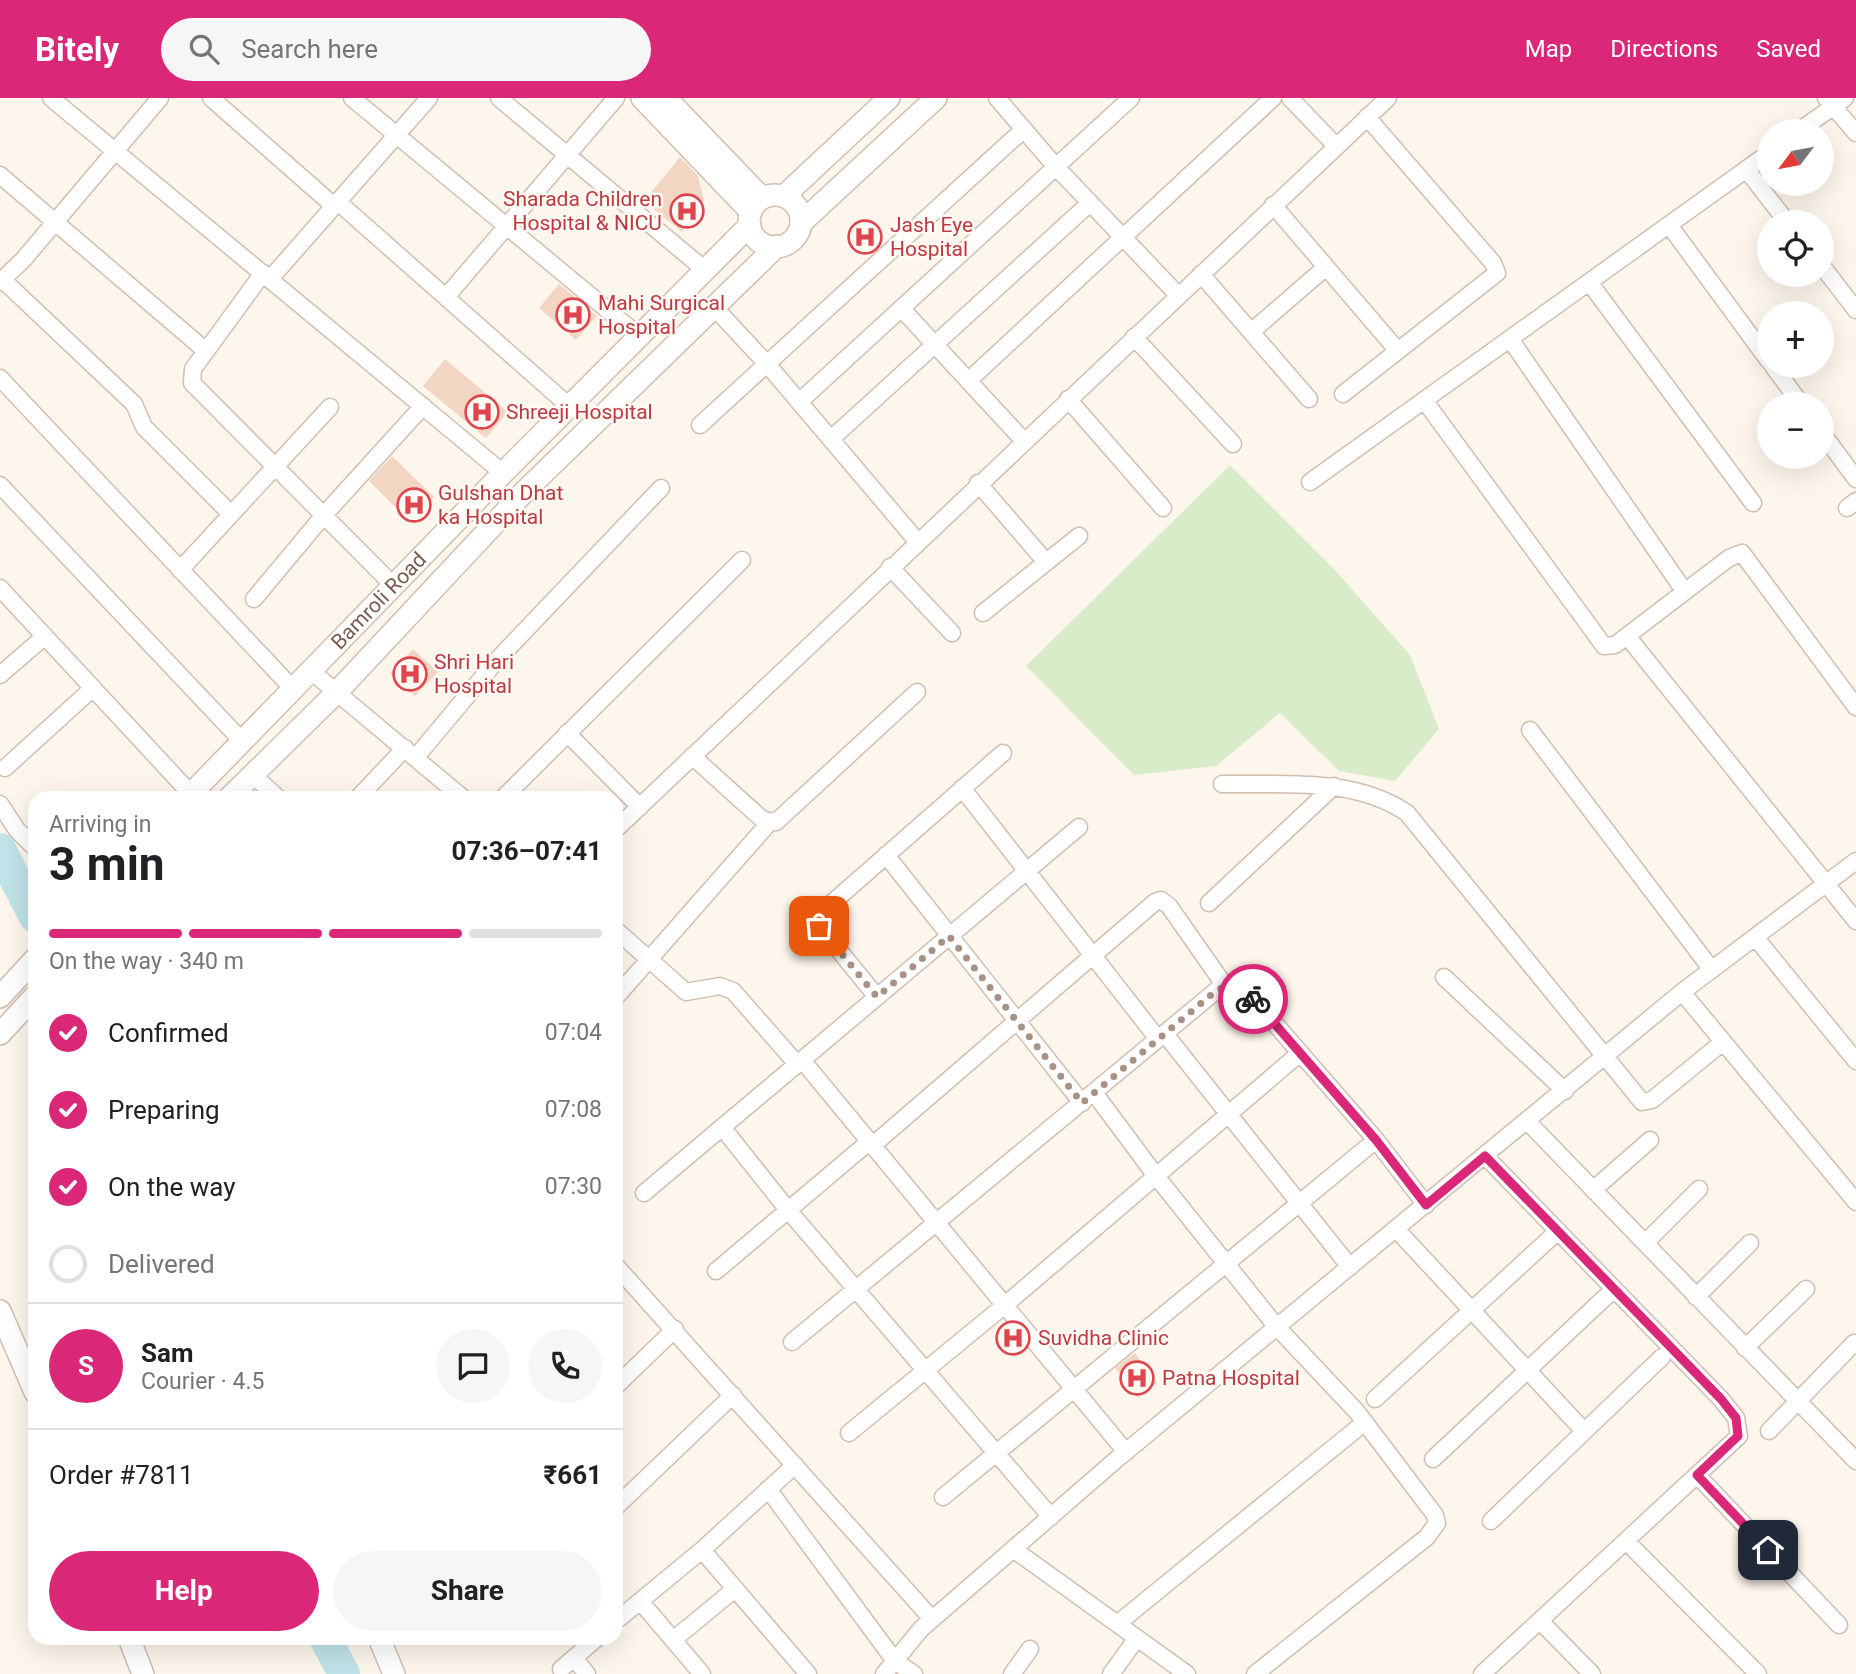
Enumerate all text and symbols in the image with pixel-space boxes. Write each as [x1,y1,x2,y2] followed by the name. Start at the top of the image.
[161,18,651,81] search box
[35,30,119,69] text: Bitely
[185,30,223,68] icon: search
[241,34,378,64] text: Search here
[1525,35,1572,63] text: Map
[1610,35,1718,63] text: Directions
[1756,35,1821,63] text: Saved
[1757,119,1834,196] north arrow
[1757,119,1834,469] map controls
[503,187,662,235] place label: Sharada Children Hospital & NICU
[668,192,706,230] hospital icon: Sharada Children Hospital & NICU
[1757,210,1834,287] button: locate
[890,213,973,261] place label: Jash Eye Hospital
[846,218,884,256] hospital icon: Jash Eye Hospital
[598,291,725,339] place label: Mahi Surgical Hospital
[554,296,592,334] hospital icon: Mahi Surgical Hospital
[1757,301,1834,378] button: +
[1757,392,1834,469] button: −
[463,393,501,431] hospital icon: Shreeji Hospital
[506,400,653,424] place label: Shreeji Hospital
[438,481,563,529] place label: Gulshan Dhat ka Hospital
[395,486,433,524] hospital icon: Gulshan Dhat ka Hospital
[326,547,431,654] street label: Bamroli Road
[434,650,514,698] place label: Shri Hari Hospital
[391,655,429,693] hospital icon: Shri Hari Hospital
[49,811,152,838] text: Arriving in
[452,836,602,866] text: 07:36–07:41
[49,837,165,891] text: 3 min
[789,896,849,956] pin
[800,907,838,945] icon: bag
[49,948,244,975] text: On the way · 340 m
[1218,964,1288,1034] courier
[1234,980,1272,1018] icon: bike
[49,1014,87,1052] icon: check
[108,1018,229,1048] text: Confirmed
[545,1019,602,1046] text: 07:04
[49,1091,87,1129] icon: check
[108,1095,220,1125] text: Preparing
[545,1096,602,1123] text: 07:08
[49,1168,87,1206] icon: check
[108,1172,236,1202] text: On the way
[545,1173,602,1200] text: 07:30
[108,1249,215,1279] text: Delivered
[994,1319,1032,1357] hospital icon: Suvidha Clinic
[1038,1326,1169,1350] place label: Suvidha Clinic
[436,1329,510,1403] button: chat
[528,1329,602,1403] button: phone
[141,1338,193,1368] text: Sam
[78,1351,94,1381] text: S
[1118,1359,1156,1397] hospital icon: Patna Hospital
[1162,1366,1300,1390] place label: Patna Hospital
[141,1368,264,1395] text: Courier · 4.5
[49,1460,194,1490] text: Order #7811
[544,1460,602,1490] text: ₹661
[1738,1520,1798,1580] pin
[1749,1531,1787,1569] icon: home
[49,1551,319,1631] button: Help
[333,1551,602,1631] button: Share

